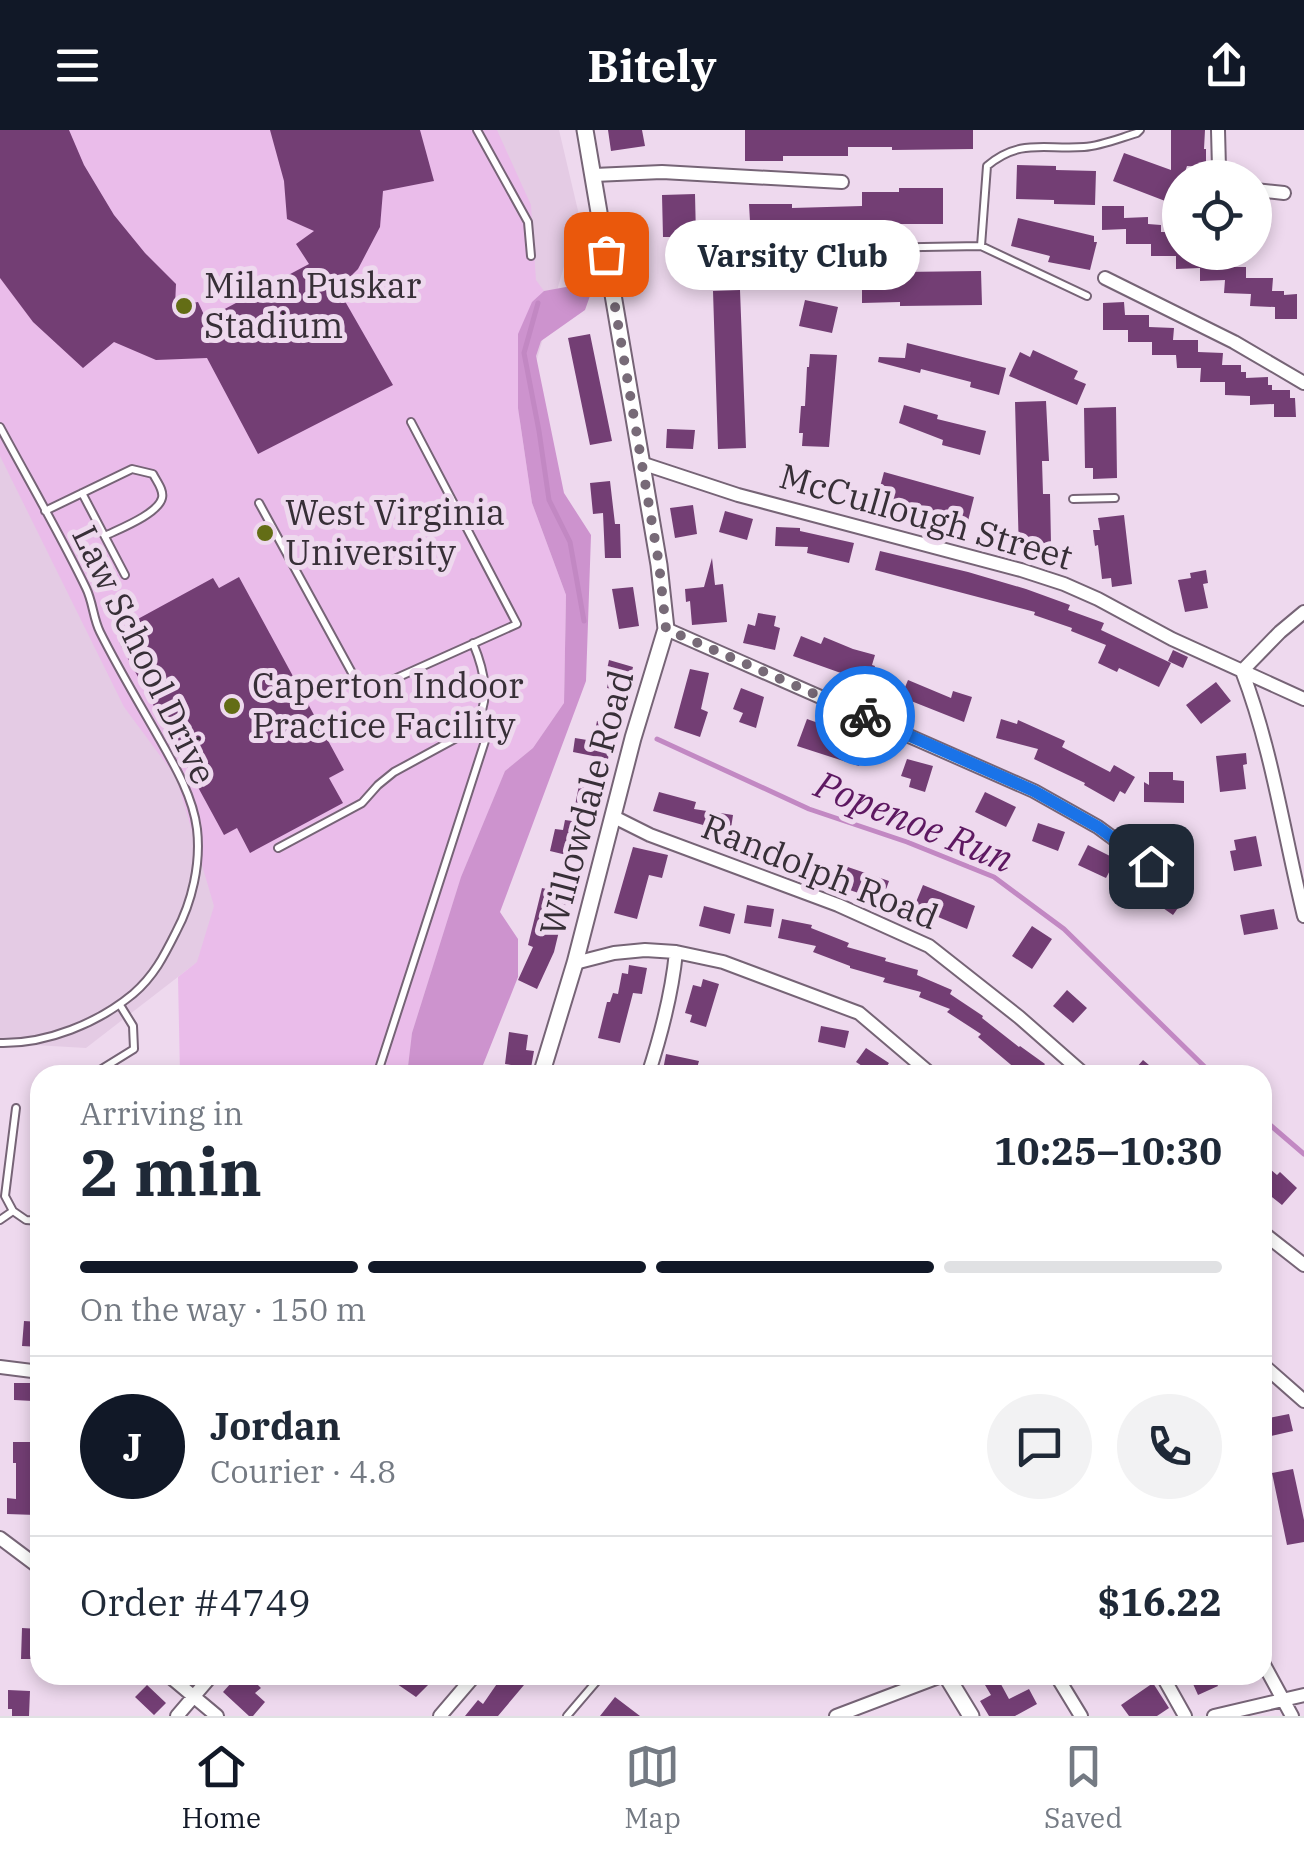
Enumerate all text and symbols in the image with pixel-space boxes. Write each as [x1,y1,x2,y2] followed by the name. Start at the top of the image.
[587,36,717,94] text: Bitely
[50,38,105,93] icon: menu
[1199,38,1254,93] icon: share
[1162,160,1272,270] map controls
[1162,160,1272,270] button: locate
[564,212,649,297] pin
[666,219,921,289] callout: Varsity Club
[579,227,634,282] icon: bag
[697,234,888,276] text: Varsity Club
[204,262,422,348] place label: Milan Puskar Stadium
[173,295,195,317] marker: Milan Puskar Stadium
[774,452,1078,580] street label: McCullough Street
[285,489,505,575] place label: West Virginia University
[62,518,227,791] street label: Law School Drive
[254,522,276,544] marker: West Virginia University
[252,662,524,748] place label: Caperton Indoor Practice Facility
[528,665,644,941] street label: Willowdale Road
[815,666,915,766] courier
[838,689,893,744] icon: bike
[221,695,243,717] marker: Caperton Indoor Practice Facility
[807,758,1021,883] water label: Popenoe Run
[695,803,946,939] street label: Randolph Road
[1109,824,1194,909] pin
[1124,839,1179,894] icon: home
[80,1092,243,1134] text: Arriving in
[994,1126,1222,1175] text: 10:25–10:30
[80,1129,262,1214] text: 2 min
[80,1288,366,1330] text: On the way · 150 m
[987,1394,1092,1499] button: chat
[1117,1394,1222,1499] button: phone
[210,1401,341,1450] text: Jordan
[123,1422,142,1471] text: J
[210,1450,396,1492] text: Courier · 4.8
[80,1577,311,1626] text: Order #4749
[1097,1577,1222,1626] text: $16.22
[182,1739,261,1836] tab: Home
[624,1739,681,1836] tab: Map
[1044,1739,1122,1836] tab: Saved

